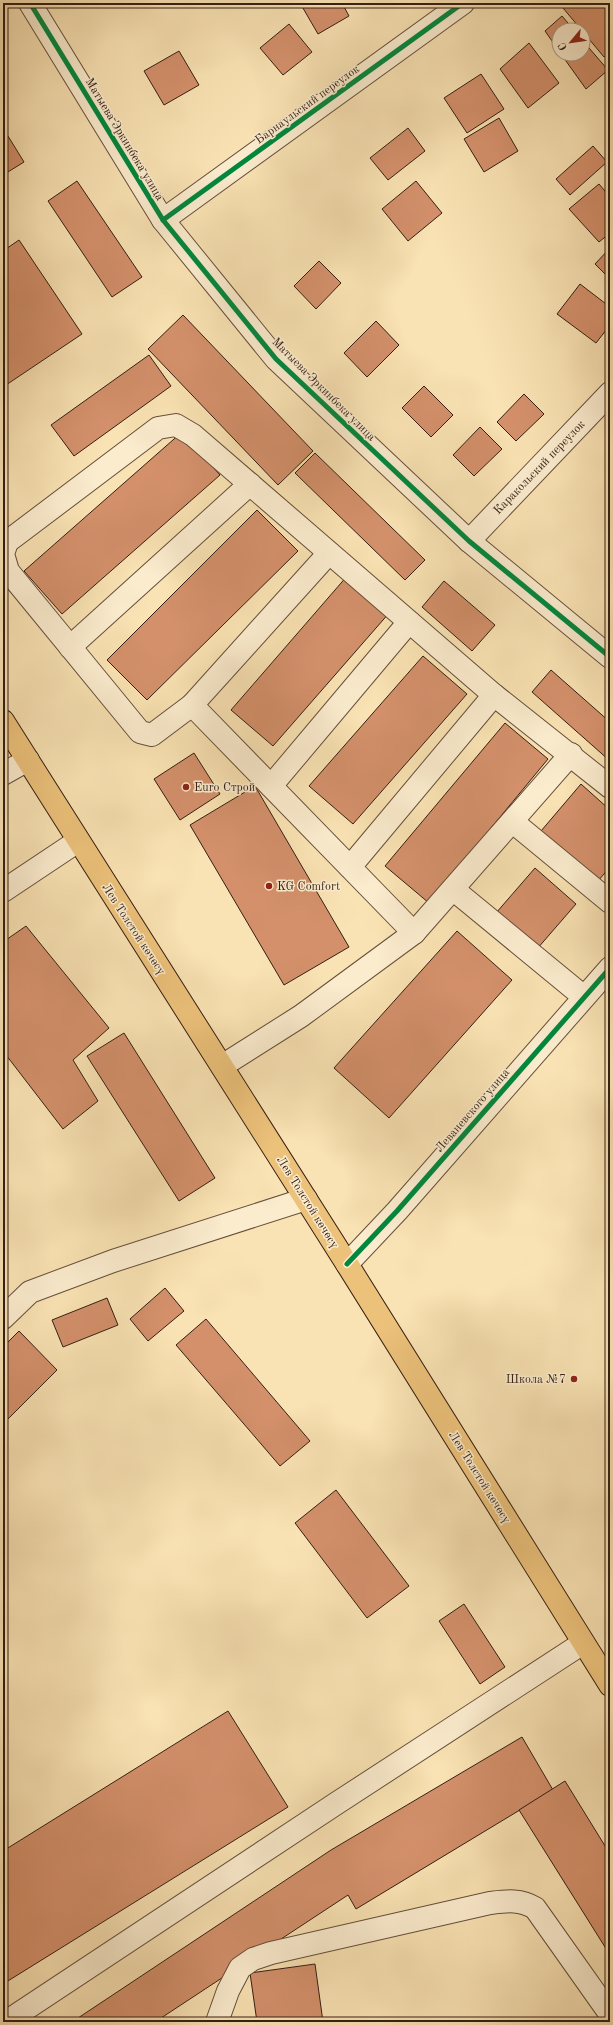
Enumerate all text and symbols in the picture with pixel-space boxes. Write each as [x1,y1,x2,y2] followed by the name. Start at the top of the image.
[551,22,591,62] north arrow
[557,40,570,52] text: С
[253,63,362,147] street label: Барнаульский переулок
[83,76,166,203] street label: Матыева Эркинбека улица
[269,336,377,444] street label: Матыева Эркинбека улица
[492,418,588,517] street label: Каракольский переулок
[181,782,191,792] marker: Euro Строй
[194,782,255,794] place label: Euro Строй
[264,881,274,891] marker: KG Comfort
[277,881,340,893] place label: KG Comfort
[99,882,167,978] street label: Лев Толстой көчөсү
[433,1067,512,1155] street label: Леваневского улица
[274,1154,341,1251] street label: Лев Толстой көчөсү
[506,1374,566,1386] place label: Школа №7
[569,1374,579,1384] marker: Школа №7
[446,1429,513,1526] street label: Лев Толстой көчөсү

